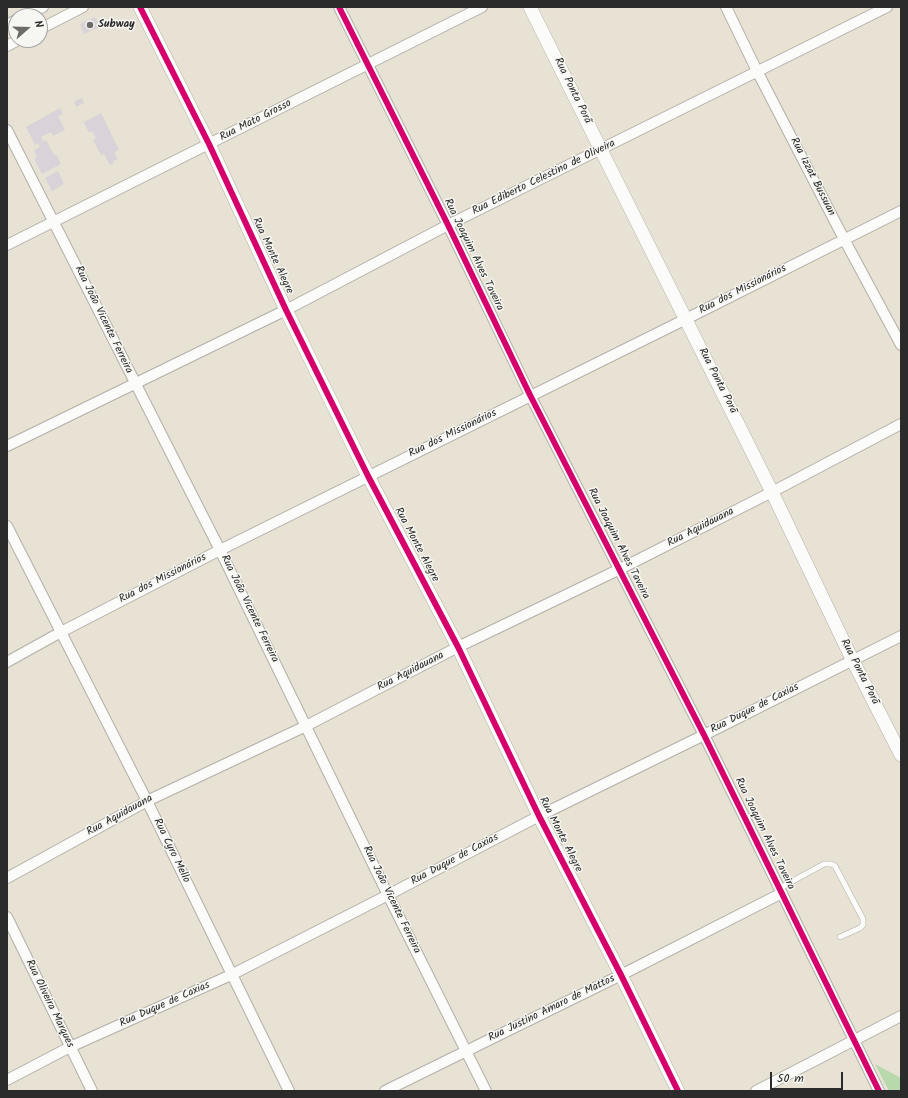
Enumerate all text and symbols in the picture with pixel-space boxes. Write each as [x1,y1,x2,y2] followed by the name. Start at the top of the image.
[8,8,48,48] north arrow
[29,18,48,31] text: N
[98,18,135,32] place label: Subway
[85,20,95,30] marker: Subway
[550,56,594,126] street label: Rua Ponta Porã
[218,97,294,145] street label: Rua Mato Grosso
[787,136,837,218] street label: Rua Izzat Bussuan
[470,137,618,219] street label: Rua Ediberto Celestino de Oliveira
[440,197,506,313] street label: Rua Joaquim Alves Taveira
[249,216,295,296] street label: Rua Monte Alegre
[697,262,789,318] street label: Rua dos Missionários
[71,264,135,376] street label: Rua João Vicente Ferreira
[695,346,739,416] street label: Rua Ponta Porã
[407,407,499,461] street label: Rua dos Missionários
[584,486,652,602] street label: Rua Joaquim Alves Taveira
[391,505,441,585] street label: Rua Monte Alegre
[665,505,737,551] street label: Rua Aquidauana
[117,551,209,607] street label: Rua dos Missionários
[217,553,281,665] street label: Rua João Vicente Ferreira
[837,637,881,707] street label: Rua Ponta Porã
[375,649,447,695] street label: Rua Aquidauana
[709,681,801,737] street label: Rua Duque de Caxias
[731,776,797,892] street label: Rua Joaquim Alves Taveira
[85,792,155,840] street label: Rua Aquidauana
[535,795,585,875] street label: Rua Monte Alegre
[150,817,192,885] street label: Rua Cyro Mello
[409,831,501,889] street label: Rua Duque de Caxias
[359,844,423,956] street label: Rua João Vicente Ferreira
[22,958,76,1050] street label: Rua Oliveira Marques
[487,973,617,1045] street label: Rua Justino Amaro de Mattos
[118,979,212,1031] street label: Rua Duque de Caxias
[772,1064,845,1090] scale bar
[777,1069,804,1088] text: 50 m

